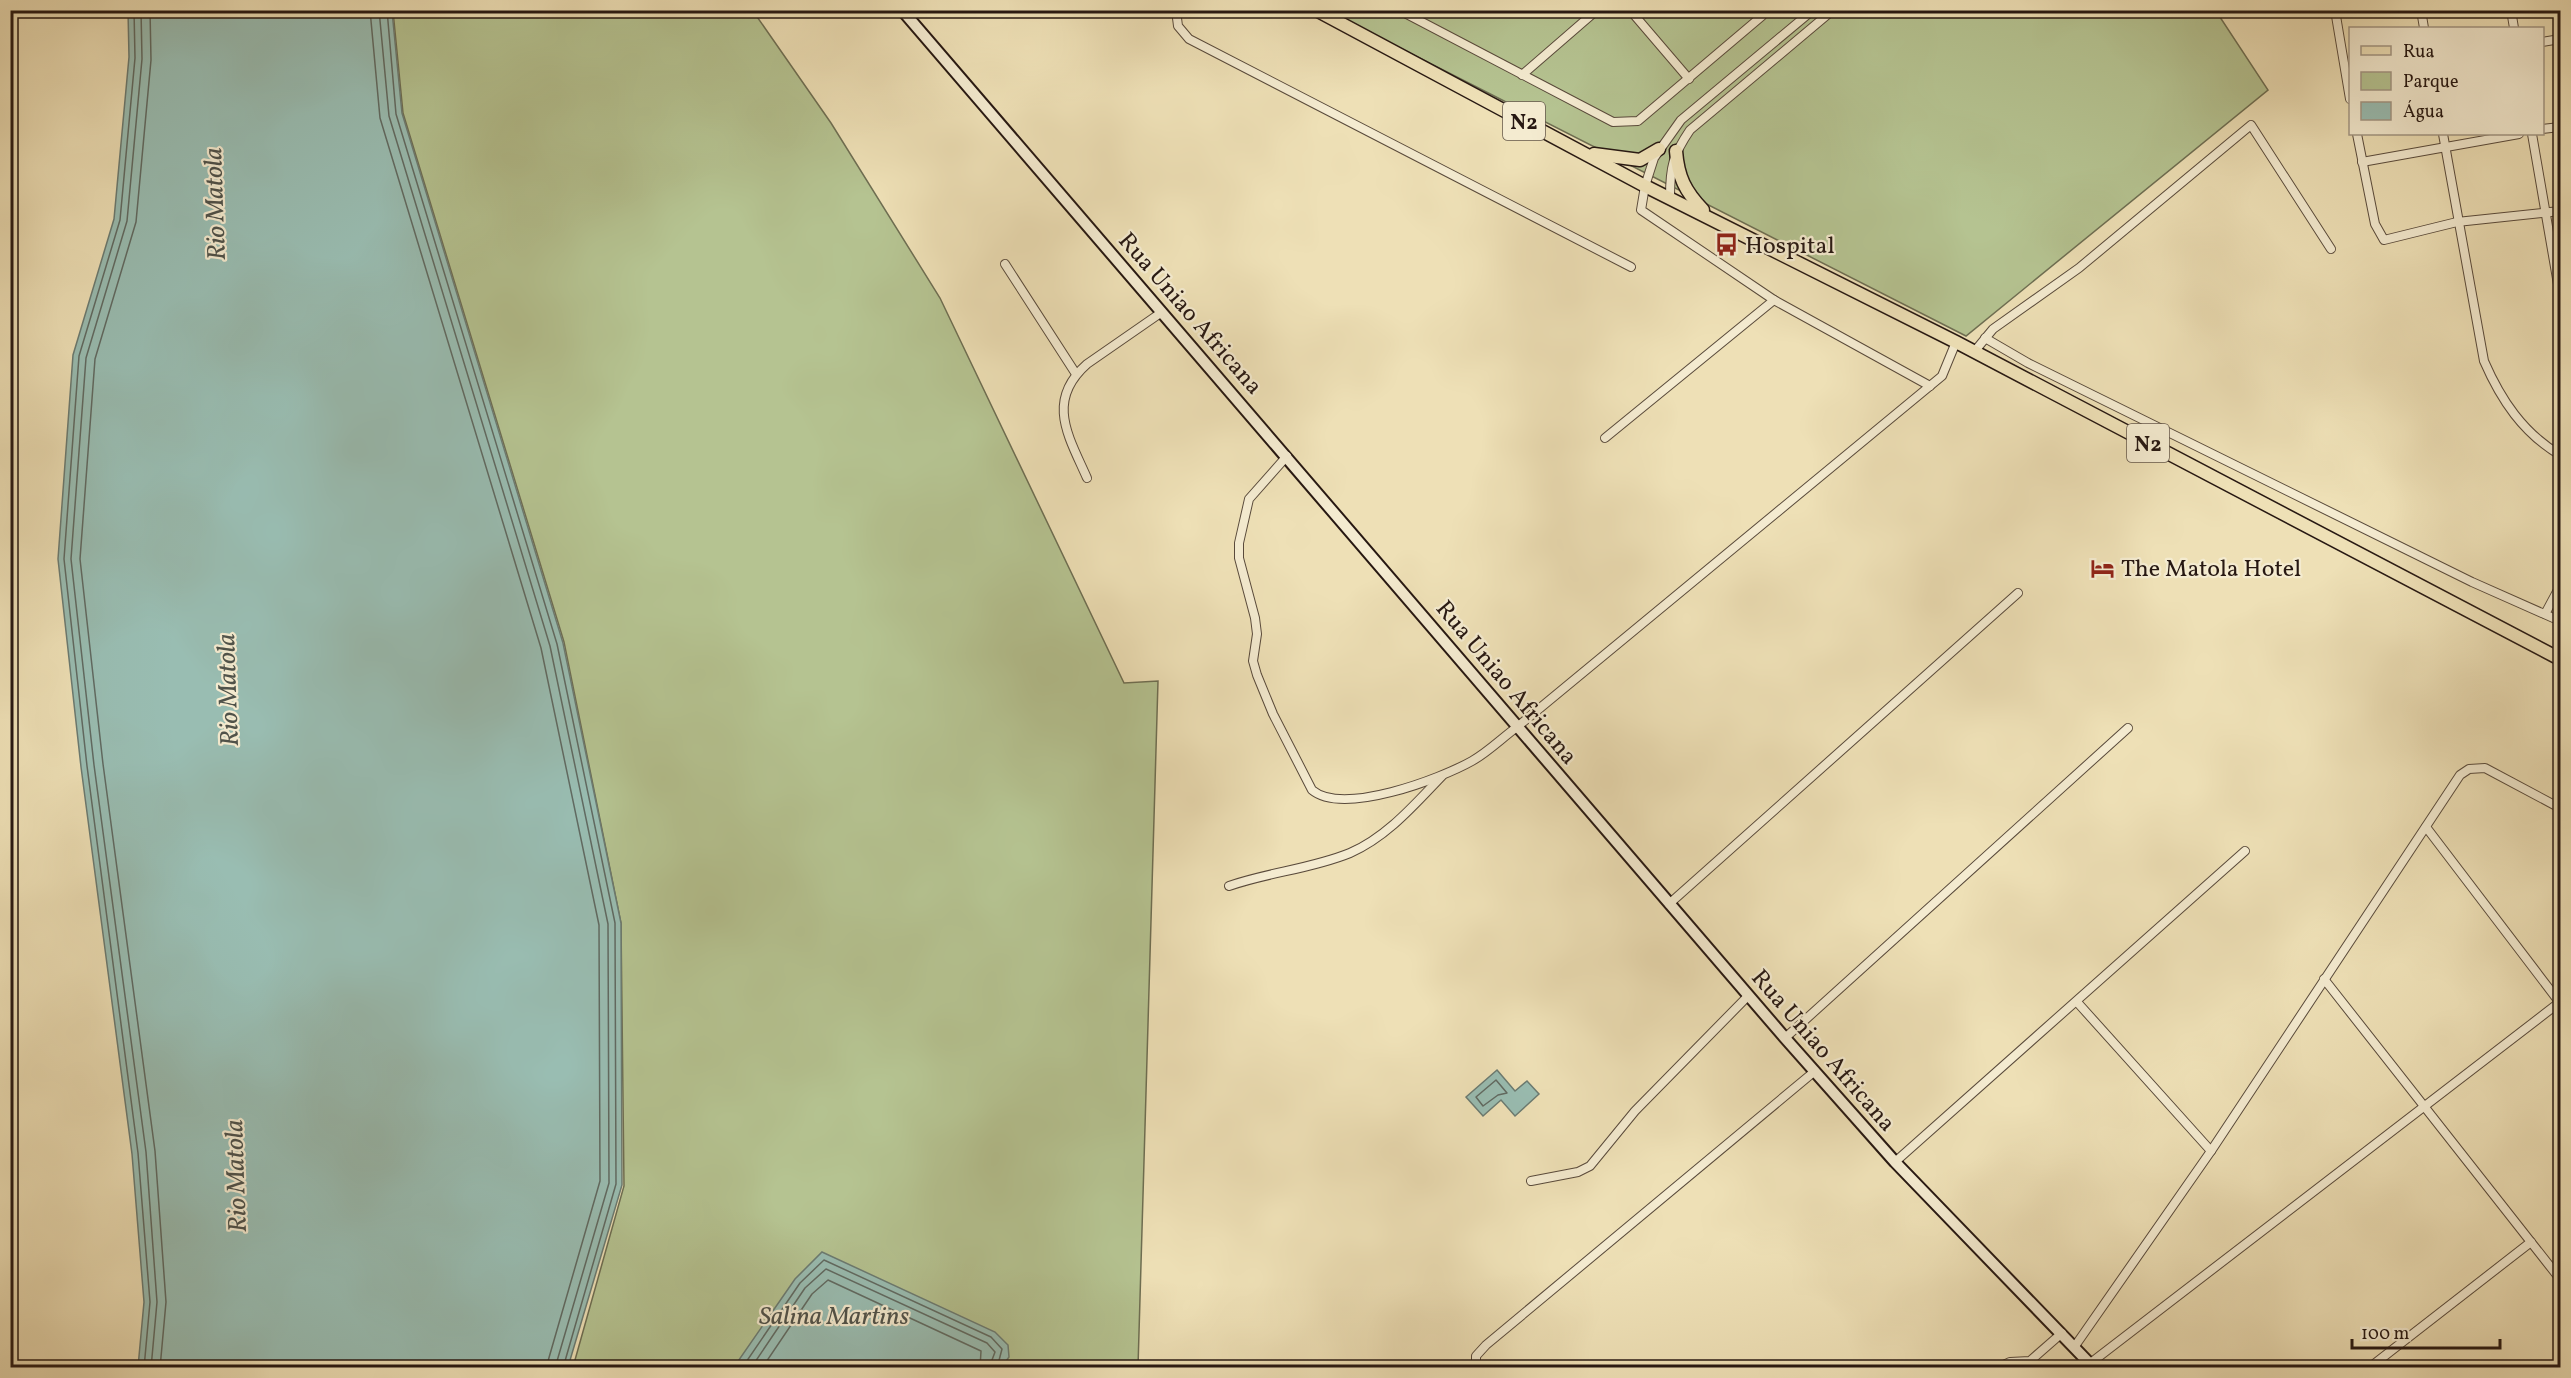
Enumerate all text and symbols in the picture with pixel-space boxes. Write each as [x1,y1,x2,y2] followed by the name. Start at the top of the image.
[2349,27,2544,135] legend
[2403,40,2434,65] text: Rua
[2403,70,2458,95] text: Parque
[2403,100,2444,125] text: Água
[1503,102,1545,140] road number: N2
[196,147,236,261] water label: Rio Matola
[1109,226,1270,403] street label: Rua Uniao Africana
[1745,230,1835,264] place label: Hospital
[1714,232,1740,258] bus stop icon: Hospital
[2127,424,2169,462] road number: N2
[2121,553,2301,587] place label: The Matola Hotel
[2090,555,2116,581] hotel icon: The Matola Hotel
[1426,594,1584,773] street label: Rua Uniao Africana
[209,633,249,747] water label: Rio Matola
[1742,963,1903,1140] street label: Rua Uniao Africana
[217,1119,257,1233] water label: Rio Matola
[759,1299,909,1335] water label: Salina Martins
[2352,1312,2500,1350] scale bar
[2361,1322,2410,1347] text: 100 m

